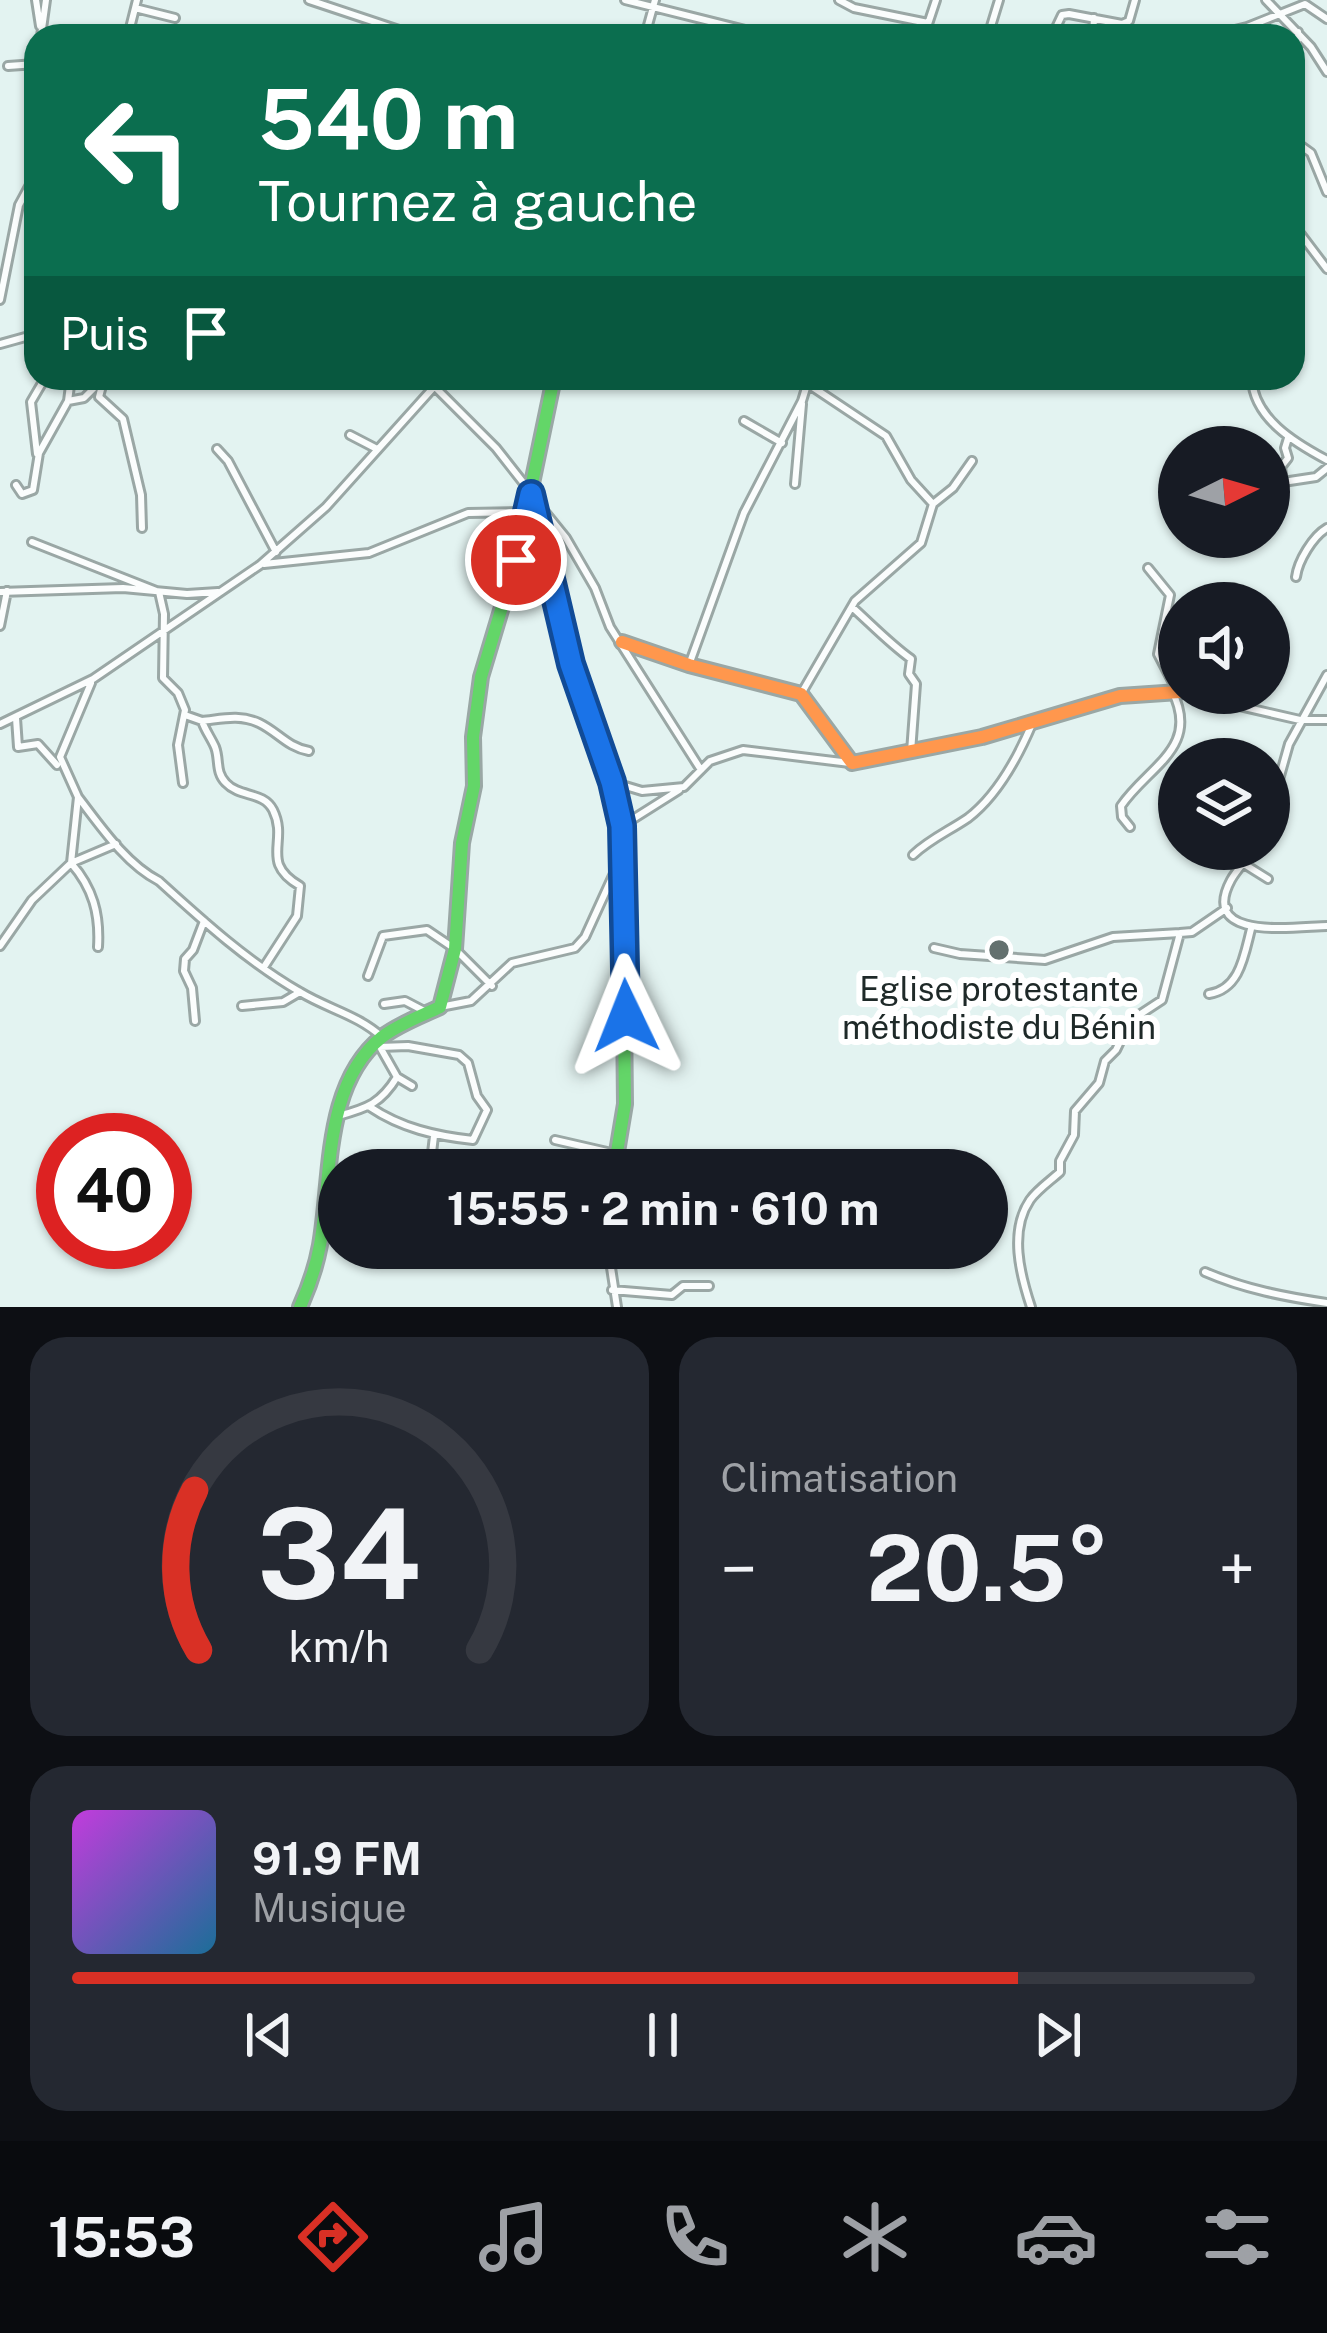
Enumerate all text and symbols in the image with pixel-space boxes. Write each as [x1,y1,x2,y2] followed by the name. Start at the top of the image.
[258,69,518,168] text: 540 m
[60,72,216,228] icon: left
[258,170,697,233] text: Tournez à gauche
[173,300,239,366] icon: arrive
[60,307,149,360] text: Puis
[1158,426,1290,558] north arrow
[1158,426,1290,870] map controls
[465,509,567,611] pin
[483,527,549,593] icon: arrive
[1158,582,1290,714] button: sound
[1158,738,1290,870] button: layers
[986,937,1012,963] marker: Eglise protestante méthodiste du Bénin
[563,953,689,1079] position arrow
[842,970,1156,1046] place label: Eglise protestante méthodiste du Bénin
[36,1113,192,1269] speed limit sign: 40
[447,1182,879,1235] text: 15:55 · 2 min · 610 m
[721,1455,958,1501] text: Climatisation
[257,1480,421,1627] text: 34
[866,1515,1109,1621] text: 20.5°
[721,1530,757,1608] text: −
[1218,1530,1255,1608] text: +
[289,1620,390,1671] text: km/h
[252,1832,422,1885] text: 91.9 FM
[252,1885,407,1931] text: Musique
[236,2002,302,2068] icon: previous
[630,2002,696,2068] icon: pause
[1025,2002,1091,2068] icon: next
[291,2195,375,2279] icon: directions
[472,2195,556,2279] icon: music
[653,2195,737,2279] icon: phone
[833,2195,917,2279] icon: climate
[1014,2195,1098,2279] icon: car
[1195,2195,1279,2279] icon: filters
[48,2206,195,2269] text: 15:53

